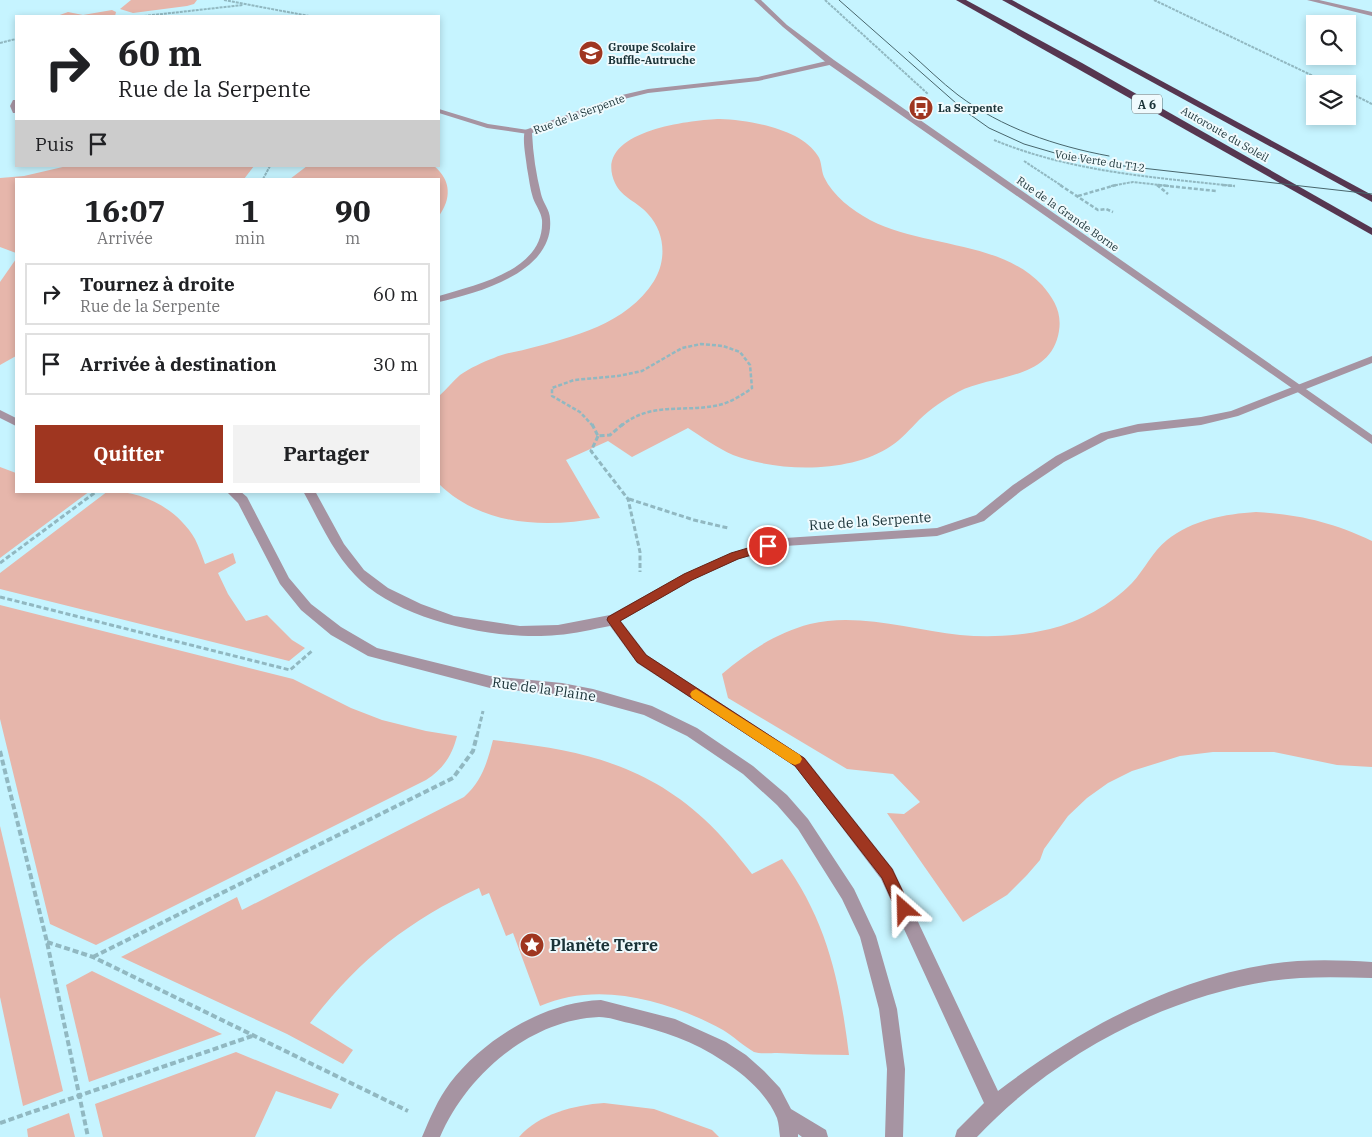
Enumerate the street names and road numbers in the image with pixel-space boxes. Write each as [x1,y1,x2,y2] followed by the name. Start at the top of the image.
[531,91,627,137] street label: Rue de la Serpente
[1132,95,1162,114] road number: A 6
[1179,103,1271,165] street label: Autoroute du Soleil
[1054,147,1146,175] street label: Voie Verte du T12
[1014,173,1122,255] street label: Rue de la Grande Borne
[808,508,932,534] street label: Rue de la Serpente
[491,673,597,705] street label: Rue de la Plaine

